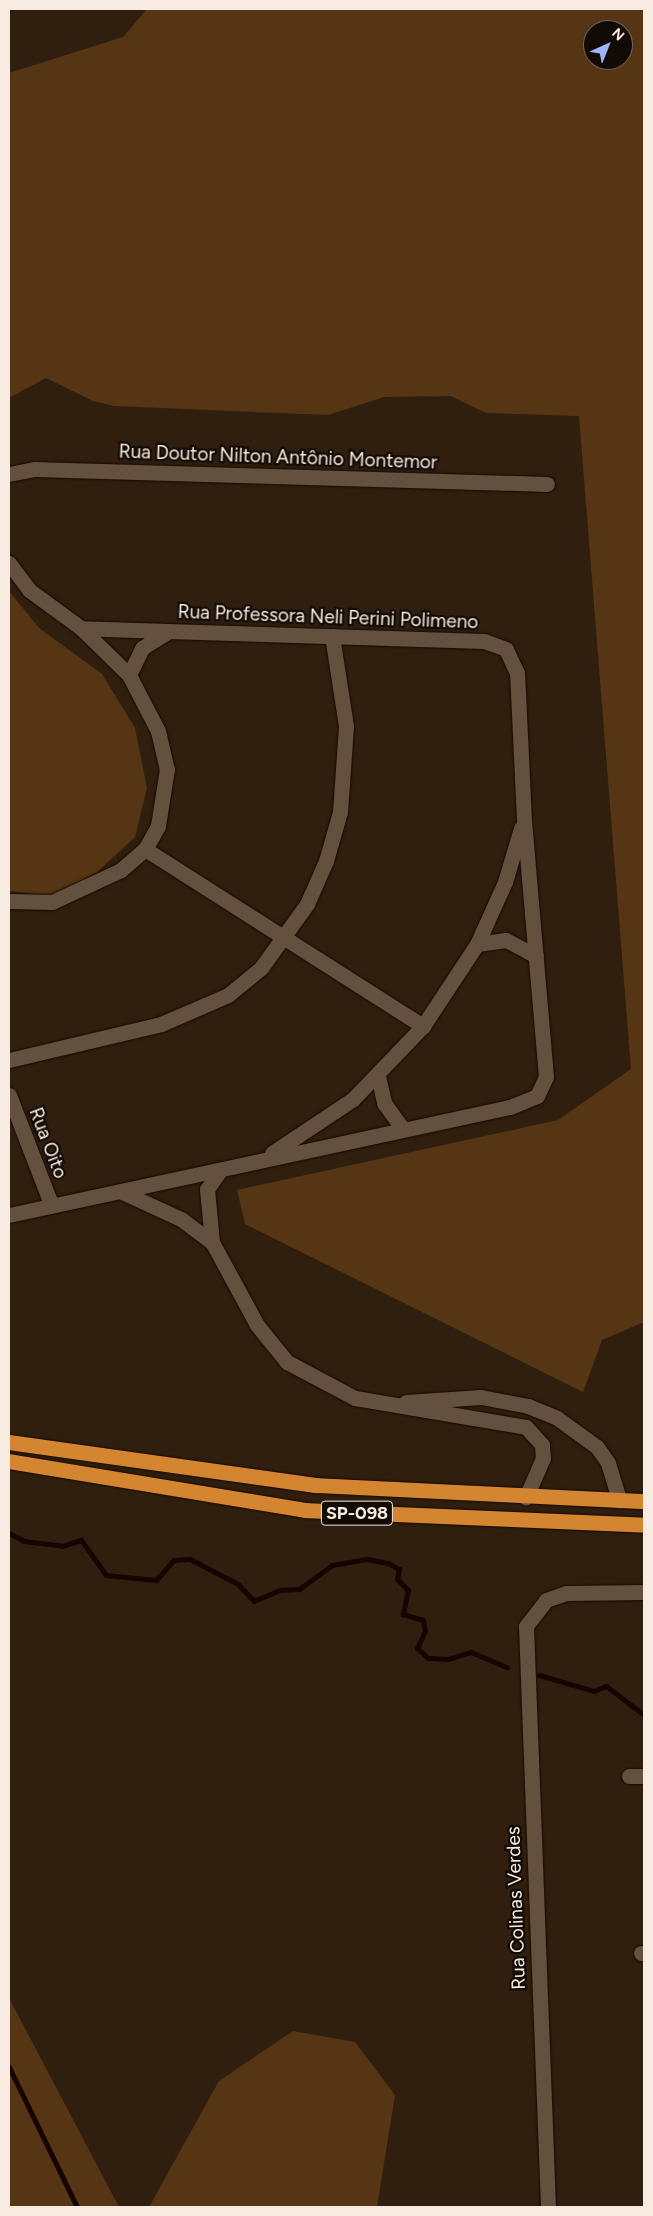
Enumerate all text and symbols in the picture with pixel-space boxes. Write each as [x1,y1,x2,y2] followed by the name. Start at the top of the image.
[583,20,633,70] north arrow
[608,25,628,44] text: N
[118,440,438,474] street label: Rua Doutor Nilton Antônio Montemor
[177,600,479,634] street label: Rua Professora Neli Perini Polimeno
[24,1104,72,1182] street label: Rua Oito
[321,1498,393,1529] road number: SP-098
[502,1826,530,1990] street label: Rua Colinas Verdes

